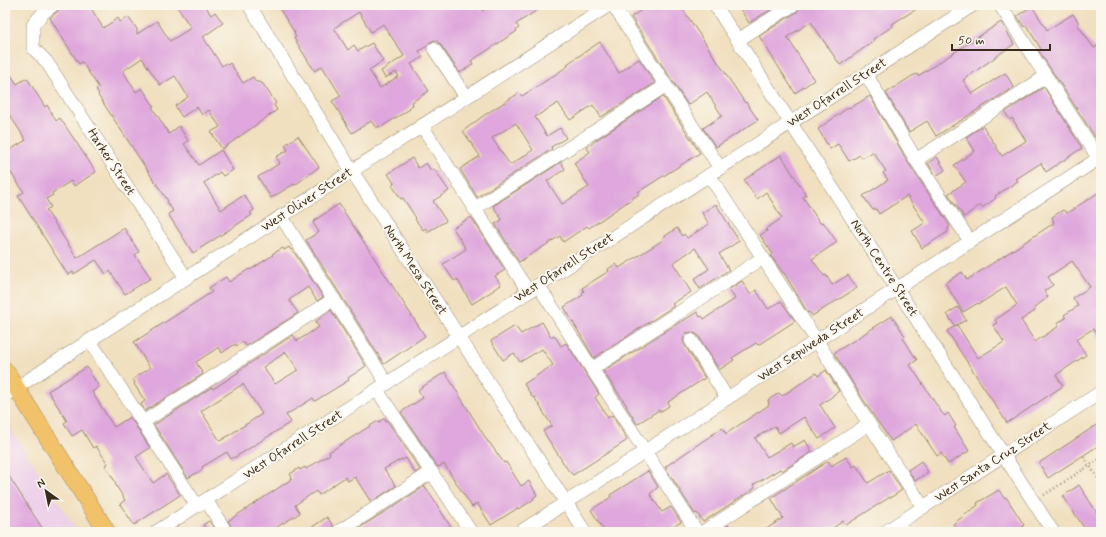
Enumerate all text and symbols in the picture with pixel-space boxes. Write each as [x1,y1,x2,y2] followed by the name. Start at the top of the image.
[952,26,1050,52] scale bar
[958,33,985,49] text: 50 m
[784,54,890,132] street label: West Ofarrell Street
[83,125,139,199] street label: Harker Street
[258,164,356,236] street label: West Oliver Street
[846,216,922,320] street label: North Centre Street
[379,221,451,319] street label: North Mesa Street
[511,229,617,307] street label: West Ofarrell Street
[755,304,867,386] street label: West Sepulveda Street
[240,406,346,484] street label: West Ofarrell Street
[931,418,1055,506] street label: West Santa Cruz Street
[26,471,66,511] north arrow
[34,476,48,491] text: N

